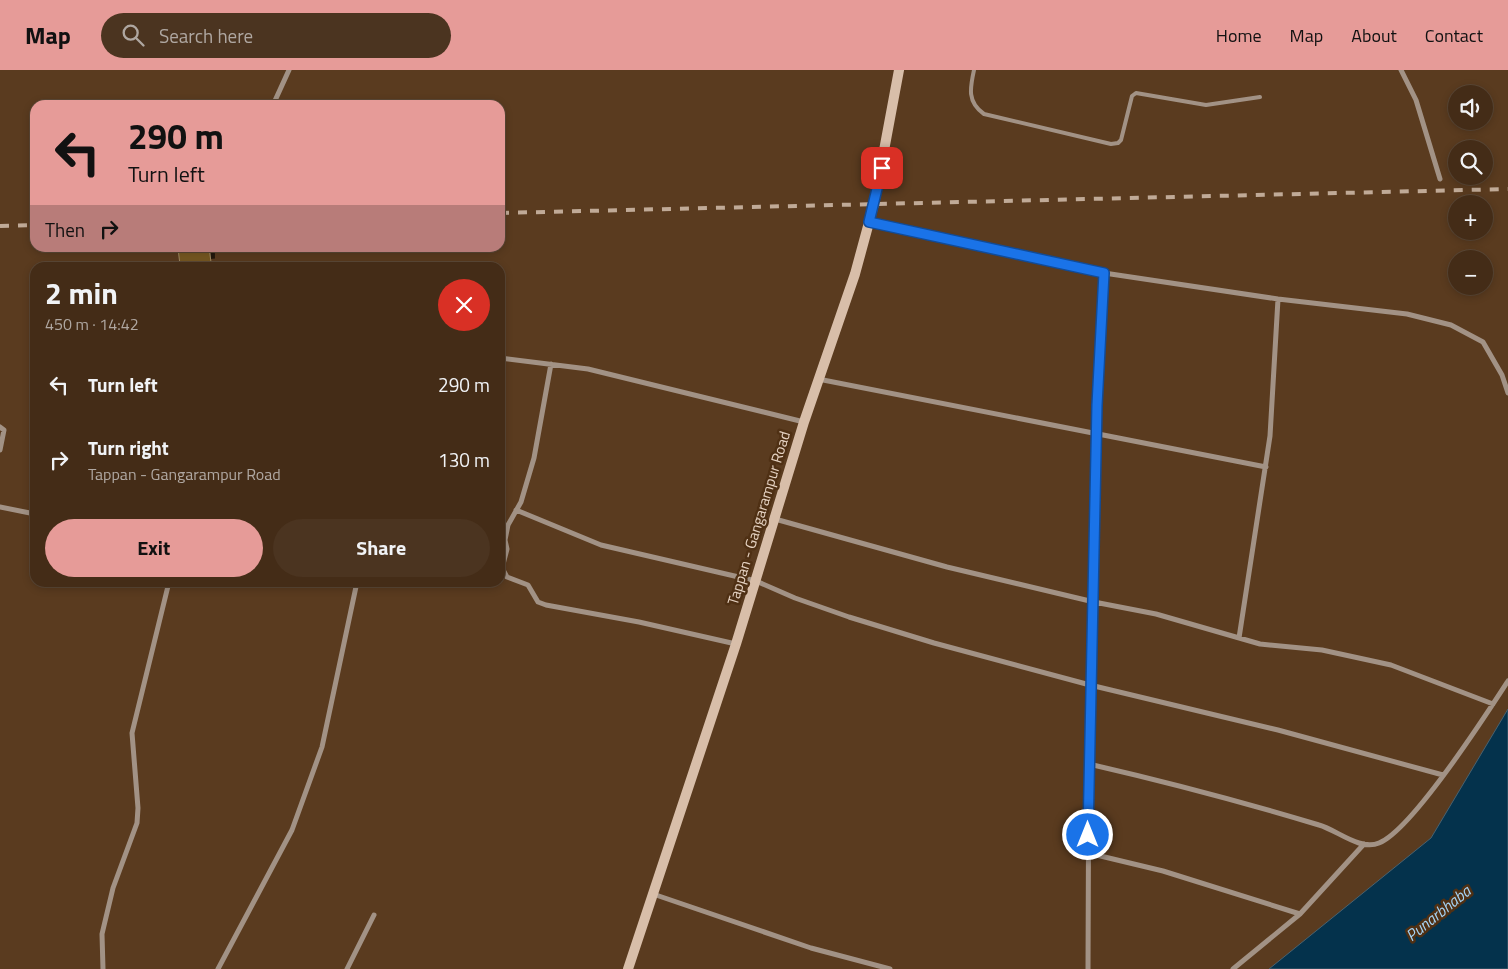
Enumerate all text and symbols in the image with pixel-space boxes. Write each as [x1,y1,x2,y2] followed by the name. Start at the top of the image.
[101,13,451,58] search box
[25,17,71,53] text: Map
[119,21,147,49] icon: search
[159,21,253,50] text: Search here
[1216,22,1262,49] text: Home
[1290,22,1323,49] text: Map
[1351,22,1397,49] text: About
[1425,22,1483,49] text: Contact
[1448,85,1493,295] map controls
[1448,85,1493,130] button: sound
[128,109,224,163] text: 290 m
[45,120,110,185] icon: left
[1448,140,1493,185] button: search
[861,147,903,189] pin
[868,154,896,182] icon: arrive
[128,157,205,191] text: Turn left
[1448,195,1493,240] button: +
[45,215,85,244] text: Then
[95,215,123,243] icon: right
[1448,250,1493,295] button: −
[45,270,118,316] text: 2 min
[438,279,490,331] button: close
[45,312,139,336] text: 450 m · 14:42
[88,370,158,399] text: Turn left
[438,370,490,399] text: 290 m
[45,371,73,399] icon: left
[721,428,796,608] street label: Tappan - Gangarampur Road
[88,433,169,462] text: Turn right
[438,445,490,474] text: 130 m
[45,446,73,474] icon: right
[88,462,281,486] text: Tappan - Gangarampur Road
[45,519,263,577] button: Exit
[273,519,490,577] button: Share
[1061,808,1113,860] position arrow
[1400,879,1477,947] water label: Punarbhaba

